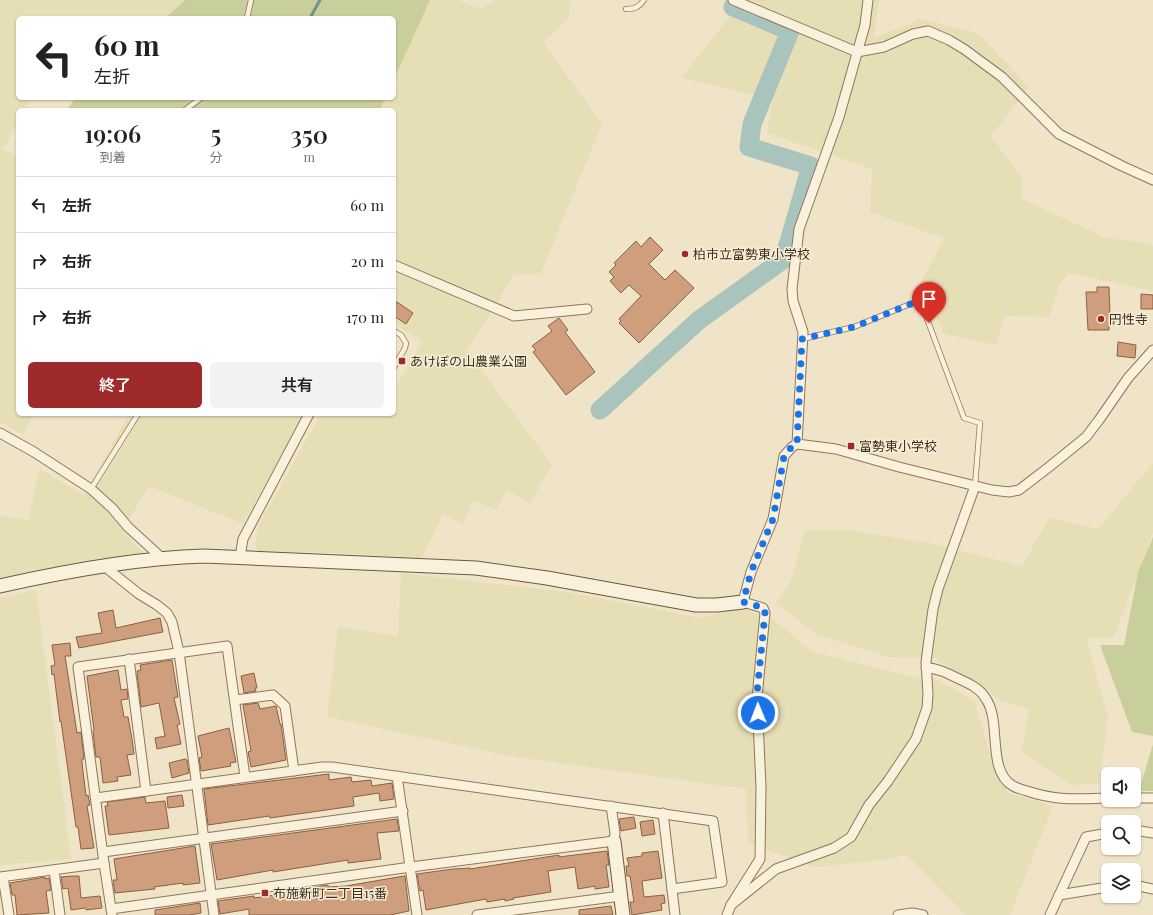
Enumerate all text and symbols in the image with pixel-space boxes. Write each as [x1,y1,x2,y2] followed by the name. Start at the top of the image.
[94,26,160,63] text: 60 m
[28,32,80,84] icon: left
[94,64,130,88] text: 左折
[84,117,141,149] text: 19:06
[211,117,221,149] text: 5
[291,118,328,150] text: 350
[100,148,126,165] text: 到着
[209,148,222,165] text: 分
[303,148,315,165] text: m
[28,194,50,216] icon: left
[62,195,92,215] text: 左折
[350,195,384,215] text: 60 m
[693,245,810,262] place label: 柏市立富勢東小学校
[680,249,690,259] marker: 柏市立富勢東小学校
[28,250,50,272] icon: right
[62,251,92,271] text: 右折
[351,251,384,271] text: 20 m
[912,282,946,323] pin
[918,288,940,310] icon: arrive
[28,306,50,328] icon: right
[62,307,92,327] text: 右折
[346,307,384,327] text: 170 m
[1109,310,1148,327] place label: 円性寺
[1096,314,1106,324] marker: 円性寺
[410,352,527,369] place label: あけぼの山農業公園
[397,356,407,366] marker: あけぼの山農業公園
[28,362,202,408] button: 終了
[210,362,384,408] button: 共有
[859,437,937,454] place label: 富勢東小学校
[846,441,856,451] marker: 富勢東小学校
[737,692,779,734] position arrow
[1101,767,1141,903] map controls
[1101,767,1141,807] button: sound
[1101,815,1141,855] button: search
[1101,863,1141,903] button: layers
[273,884,387,901] place label: 布施新町二丁目15番
[260,888,270,898] marker: 布施新町二丁目15番

